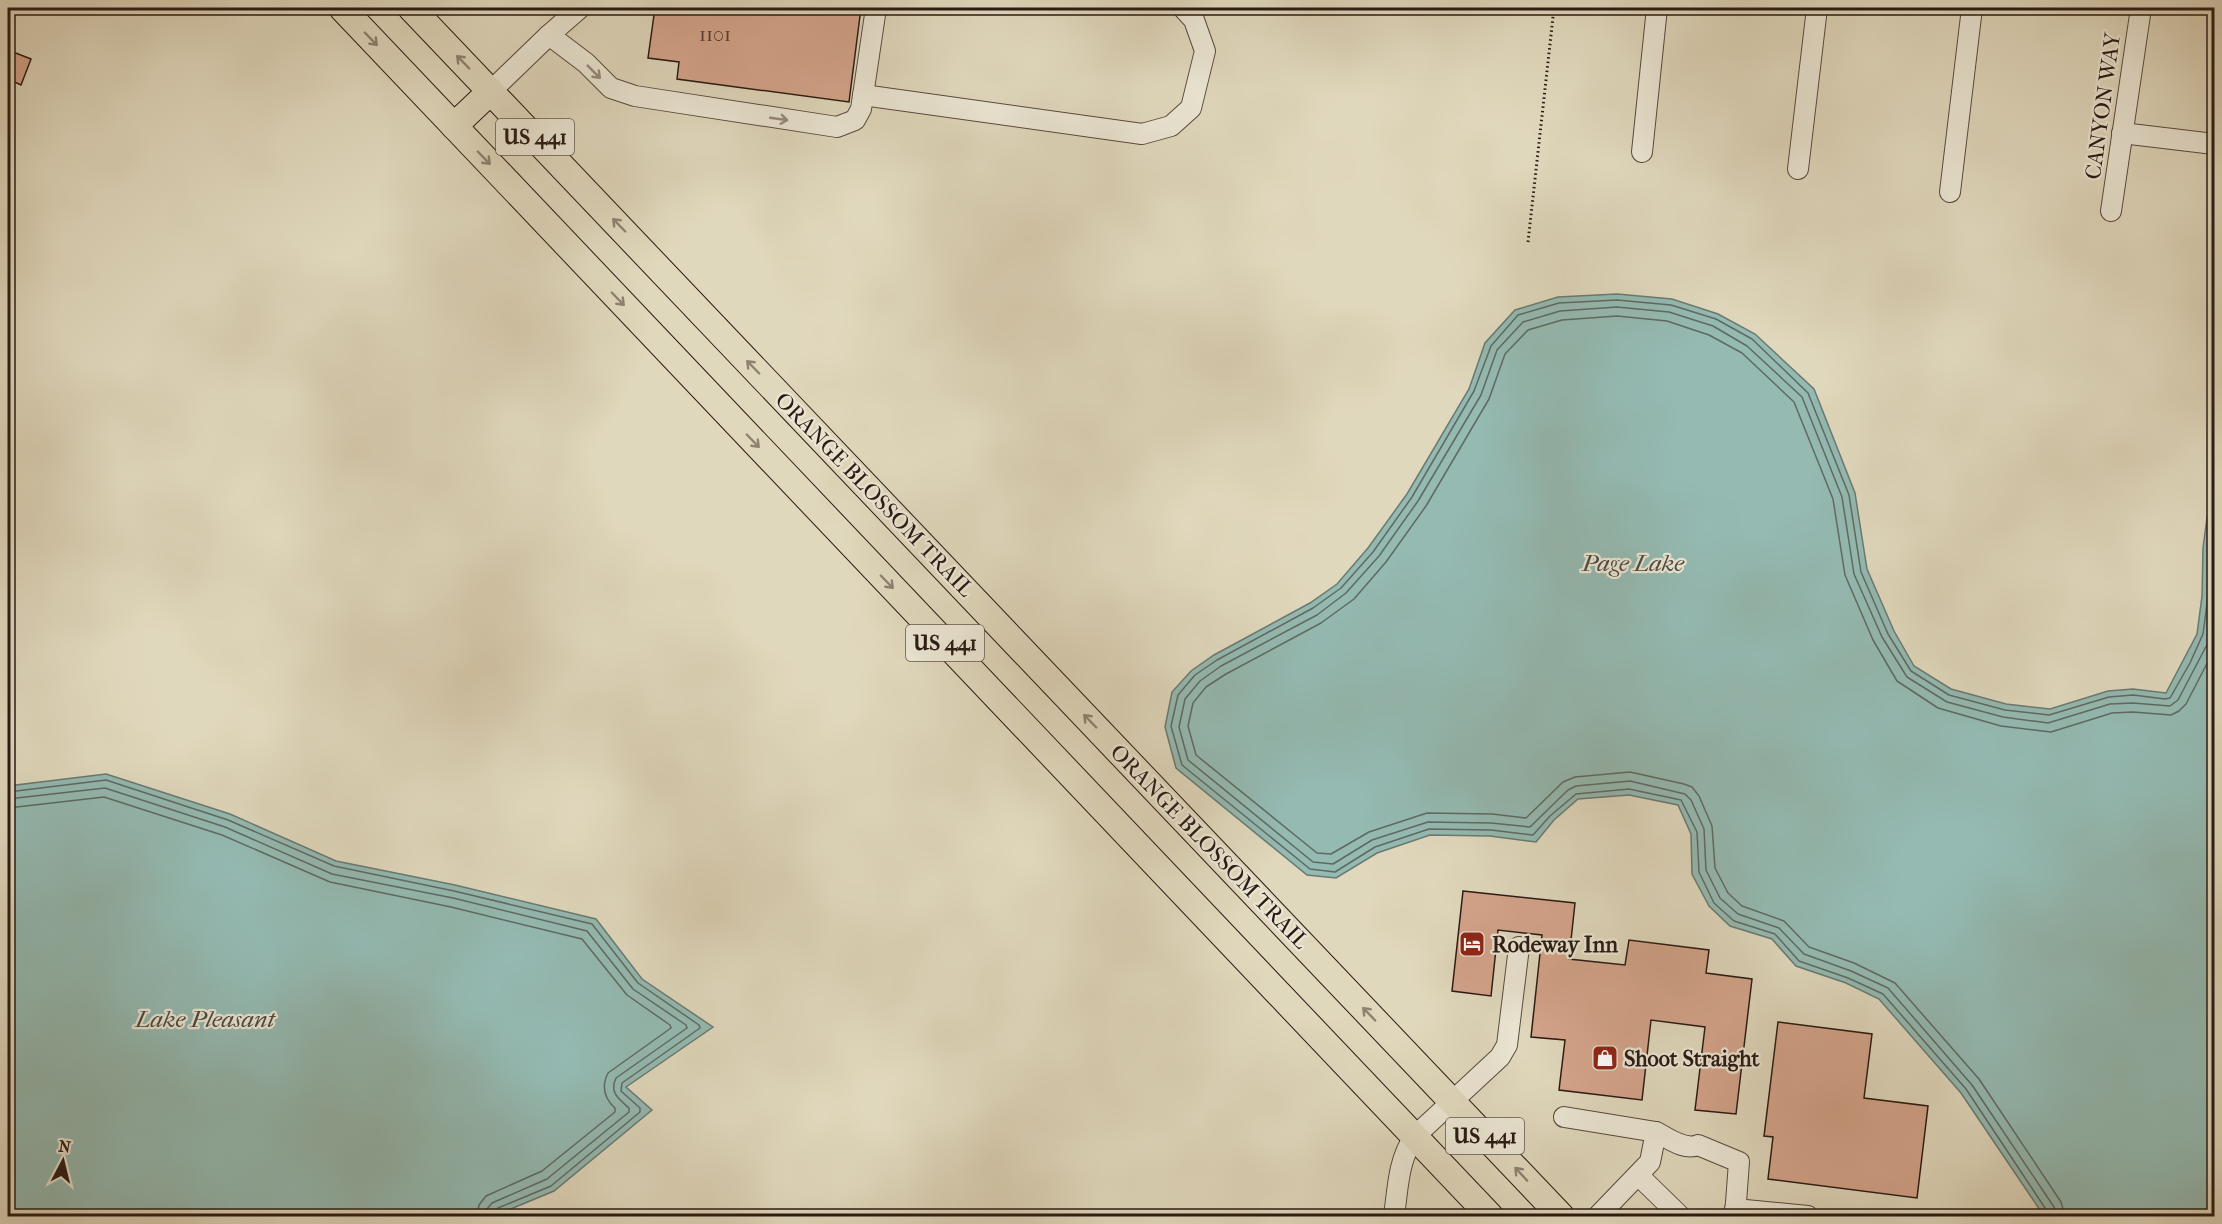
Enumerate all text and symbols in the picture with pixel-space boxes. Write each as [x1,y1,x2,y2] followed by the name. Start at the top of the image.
[699,23,731,46] house number: 1101
[2080,30,2126,181] street label: CANYON WAY
[364,31,378,46] one-way arrow
[457,55,471,70] one-way arrow
[587,64,602,79] one-way arrow
[769,113,789,124] one-way arrow
[496,119,574,155] road number: US 441
[477,150,491,165] one-way arrow
[611,218,626,233] one-way arrow
[611,292,626,307] one-way arrow
[746,359,760,374] one-way arrow
[770,387,979,603] street label: ORANGE BLOSSOM TRAIL
[745,433,760,448] one-way arrow
[1581,549,1685,577] water label: Page Lake
[880,574,894,589] one-way arrow
[906,625,984,661] road number: US 441
[1083,713,1097,728] one-way arrow
[1105,739,1314,955] street label: ORANGE BLOSSOM TRAIL
[1457,929,1487,959] hotel icon: Rodeway Inn
[1492,932,1618,958] place label: Rodeway Inn
[133,1005,276,1033] water label: Lake Pleasant
[1362,1007,1377,1022] one-way arrow
[1590,1043,1620,1073] shop icon: Shoot Straight
[1624,1046,1760,1072] place label: Shoot Straight
[1446,1118,1524,1154] road number: US 441
[33,1131,93,1191] north arrow
[58,1136,73,1157] text: N
[1514,1167,1528,1182] one-way arrow

